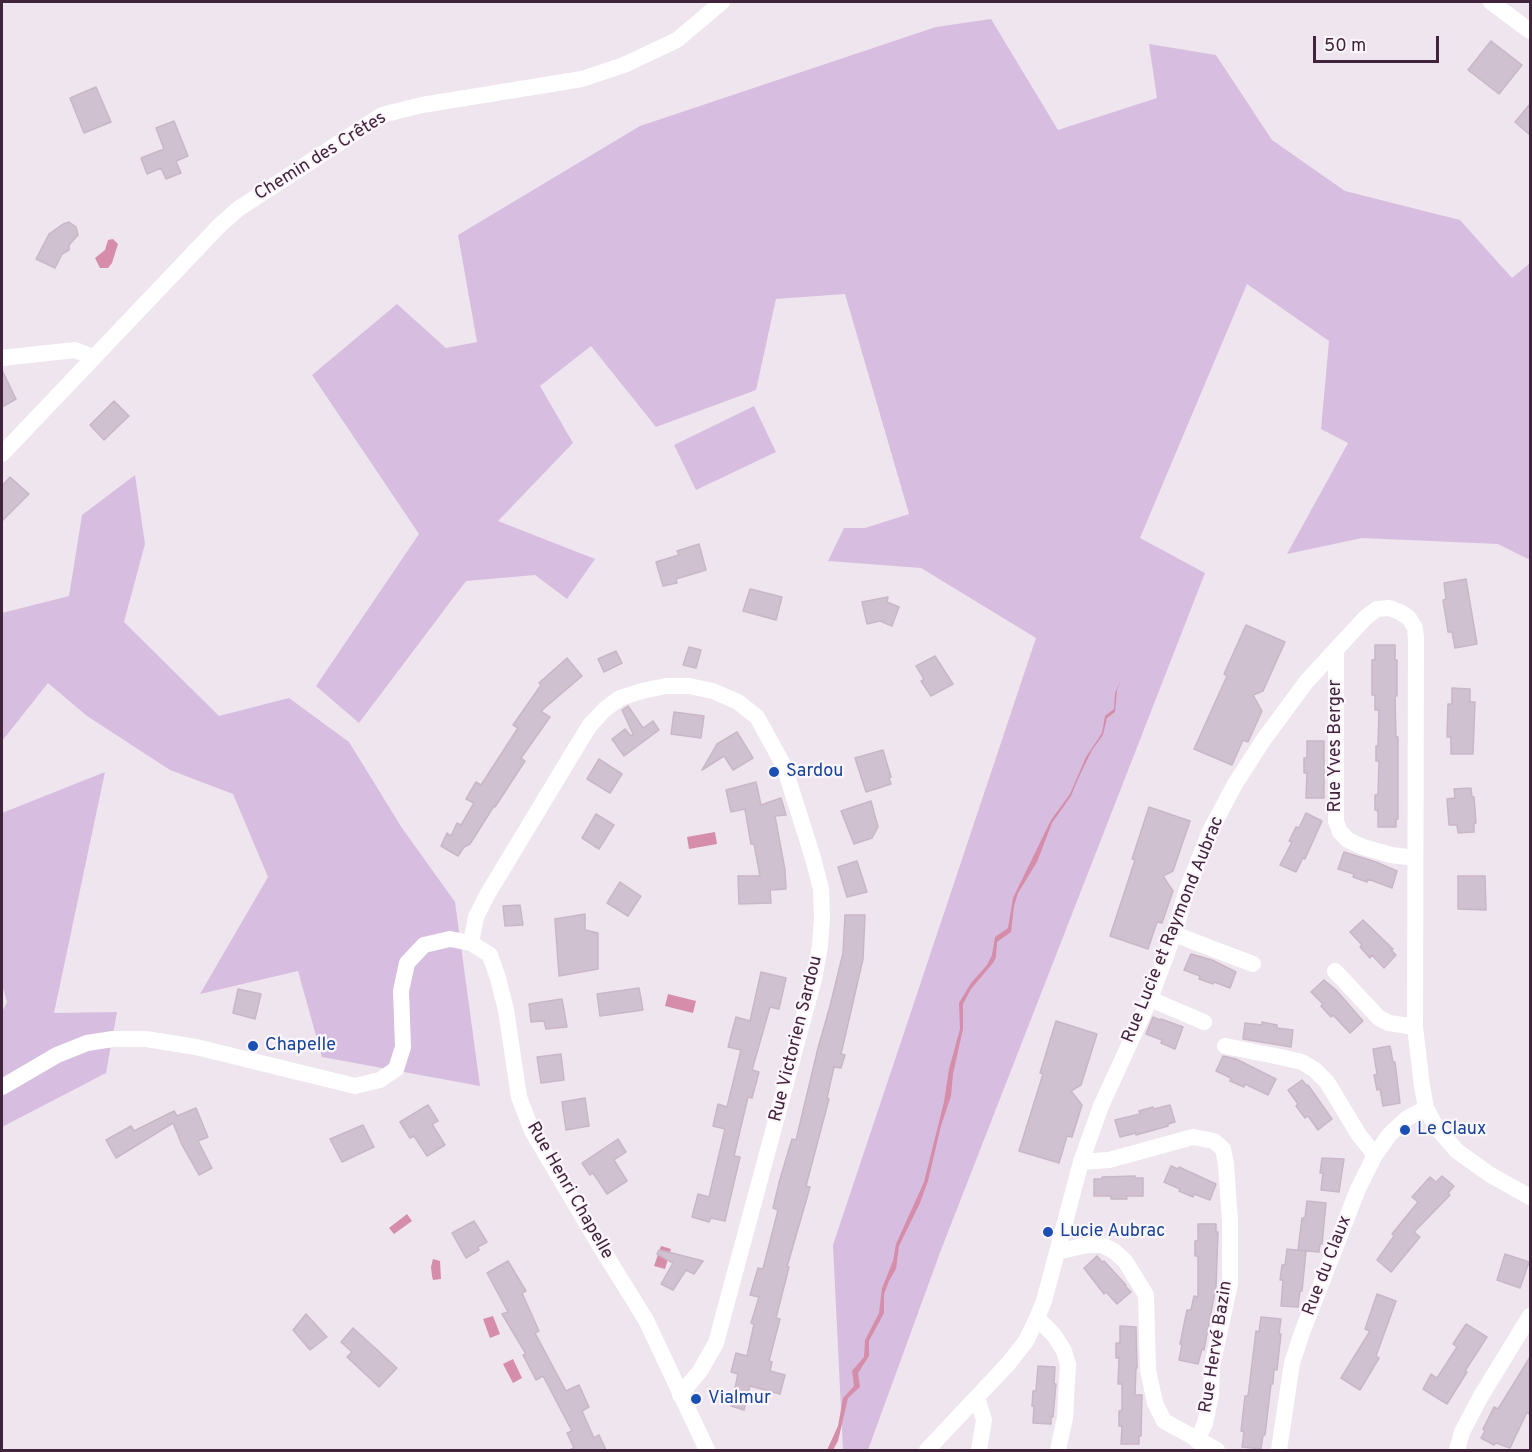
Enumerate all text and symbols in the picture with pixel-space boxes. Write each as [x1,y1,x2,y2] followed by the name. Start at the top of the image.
[1316,24,1442,62] scale bar
[1324,35,1366,58] text: 50 m
[251,108,391,206] street label: Chemin des Crêtes
[1325,679,1347,813] street label: Rue Yves Berger
[786,761,843,783] place label: Sardou
[767,765,781,779] marker: Sardou
[1119,813,1229,1047] street label: Rue Lucie et Raymond Aubrac
[766,954,828,1124] street label: Rue Victorien Sardou
[265,1035,336,1057] place label: Chapelle
[246,1039,260,1053] marker: Chapelle
[521,1118,617,1264] street label: Rue Henri Chapelle
[1417,1119,1486,1141] place label: Le Claux
[1398,1123,1412,1137] marker: Le Claux
[1299,1213,1357,1319] street label: Rue du Claux
[1060,1221,1165,1243] place label: Lucie Aubrac
[1041,1225,1055,1239] marker: Lucie Aubrac
[1196,1279,1238,1415] street label: Rue Hervé Bazin
[708,1388,771,1410] place label: Vialmur
[689,1392,703,1406] marker: Vialmur

